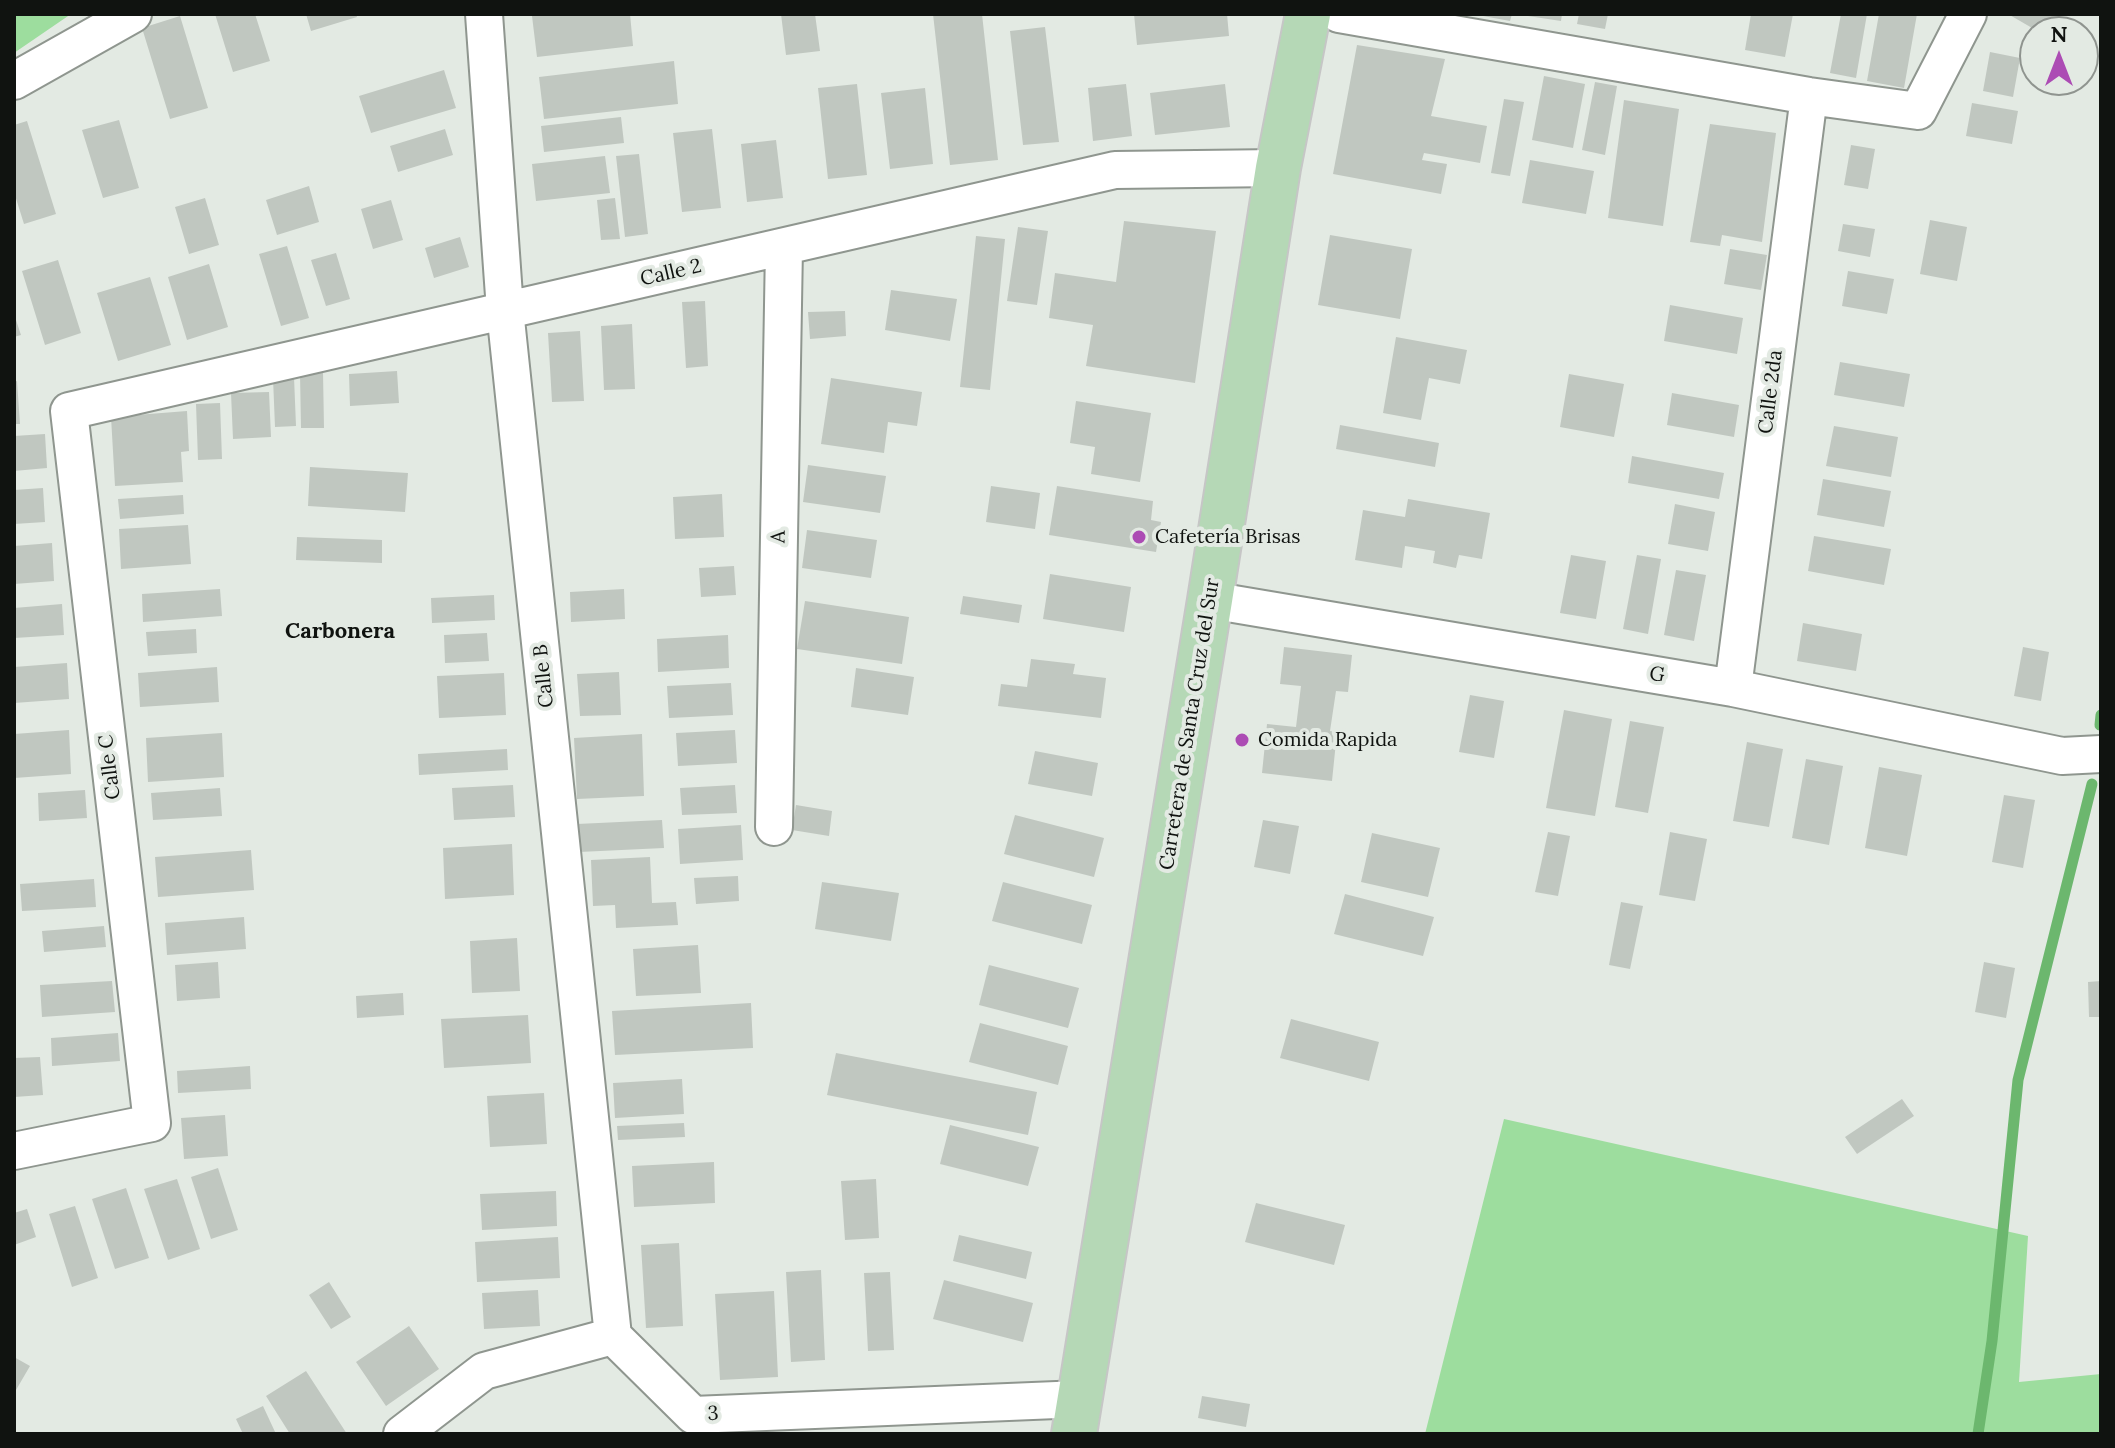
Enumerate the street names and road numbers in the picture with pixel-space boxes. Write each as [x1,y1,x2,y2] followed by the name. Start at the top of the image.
[638,254,704,292] street label: Calle 2
[1754,349,1788,435] street label: Calle 2da
[767,531,791,543] street label: A
[1155,576,1225,872] street label: Carretera de Santa Cruz del Sur
[529,643,559,709] street label: Calle B
[1647,662,1667,688] street label: G
[94,733,126,801] street label: Calle C
[707,1402,719,1426] street label: 3

